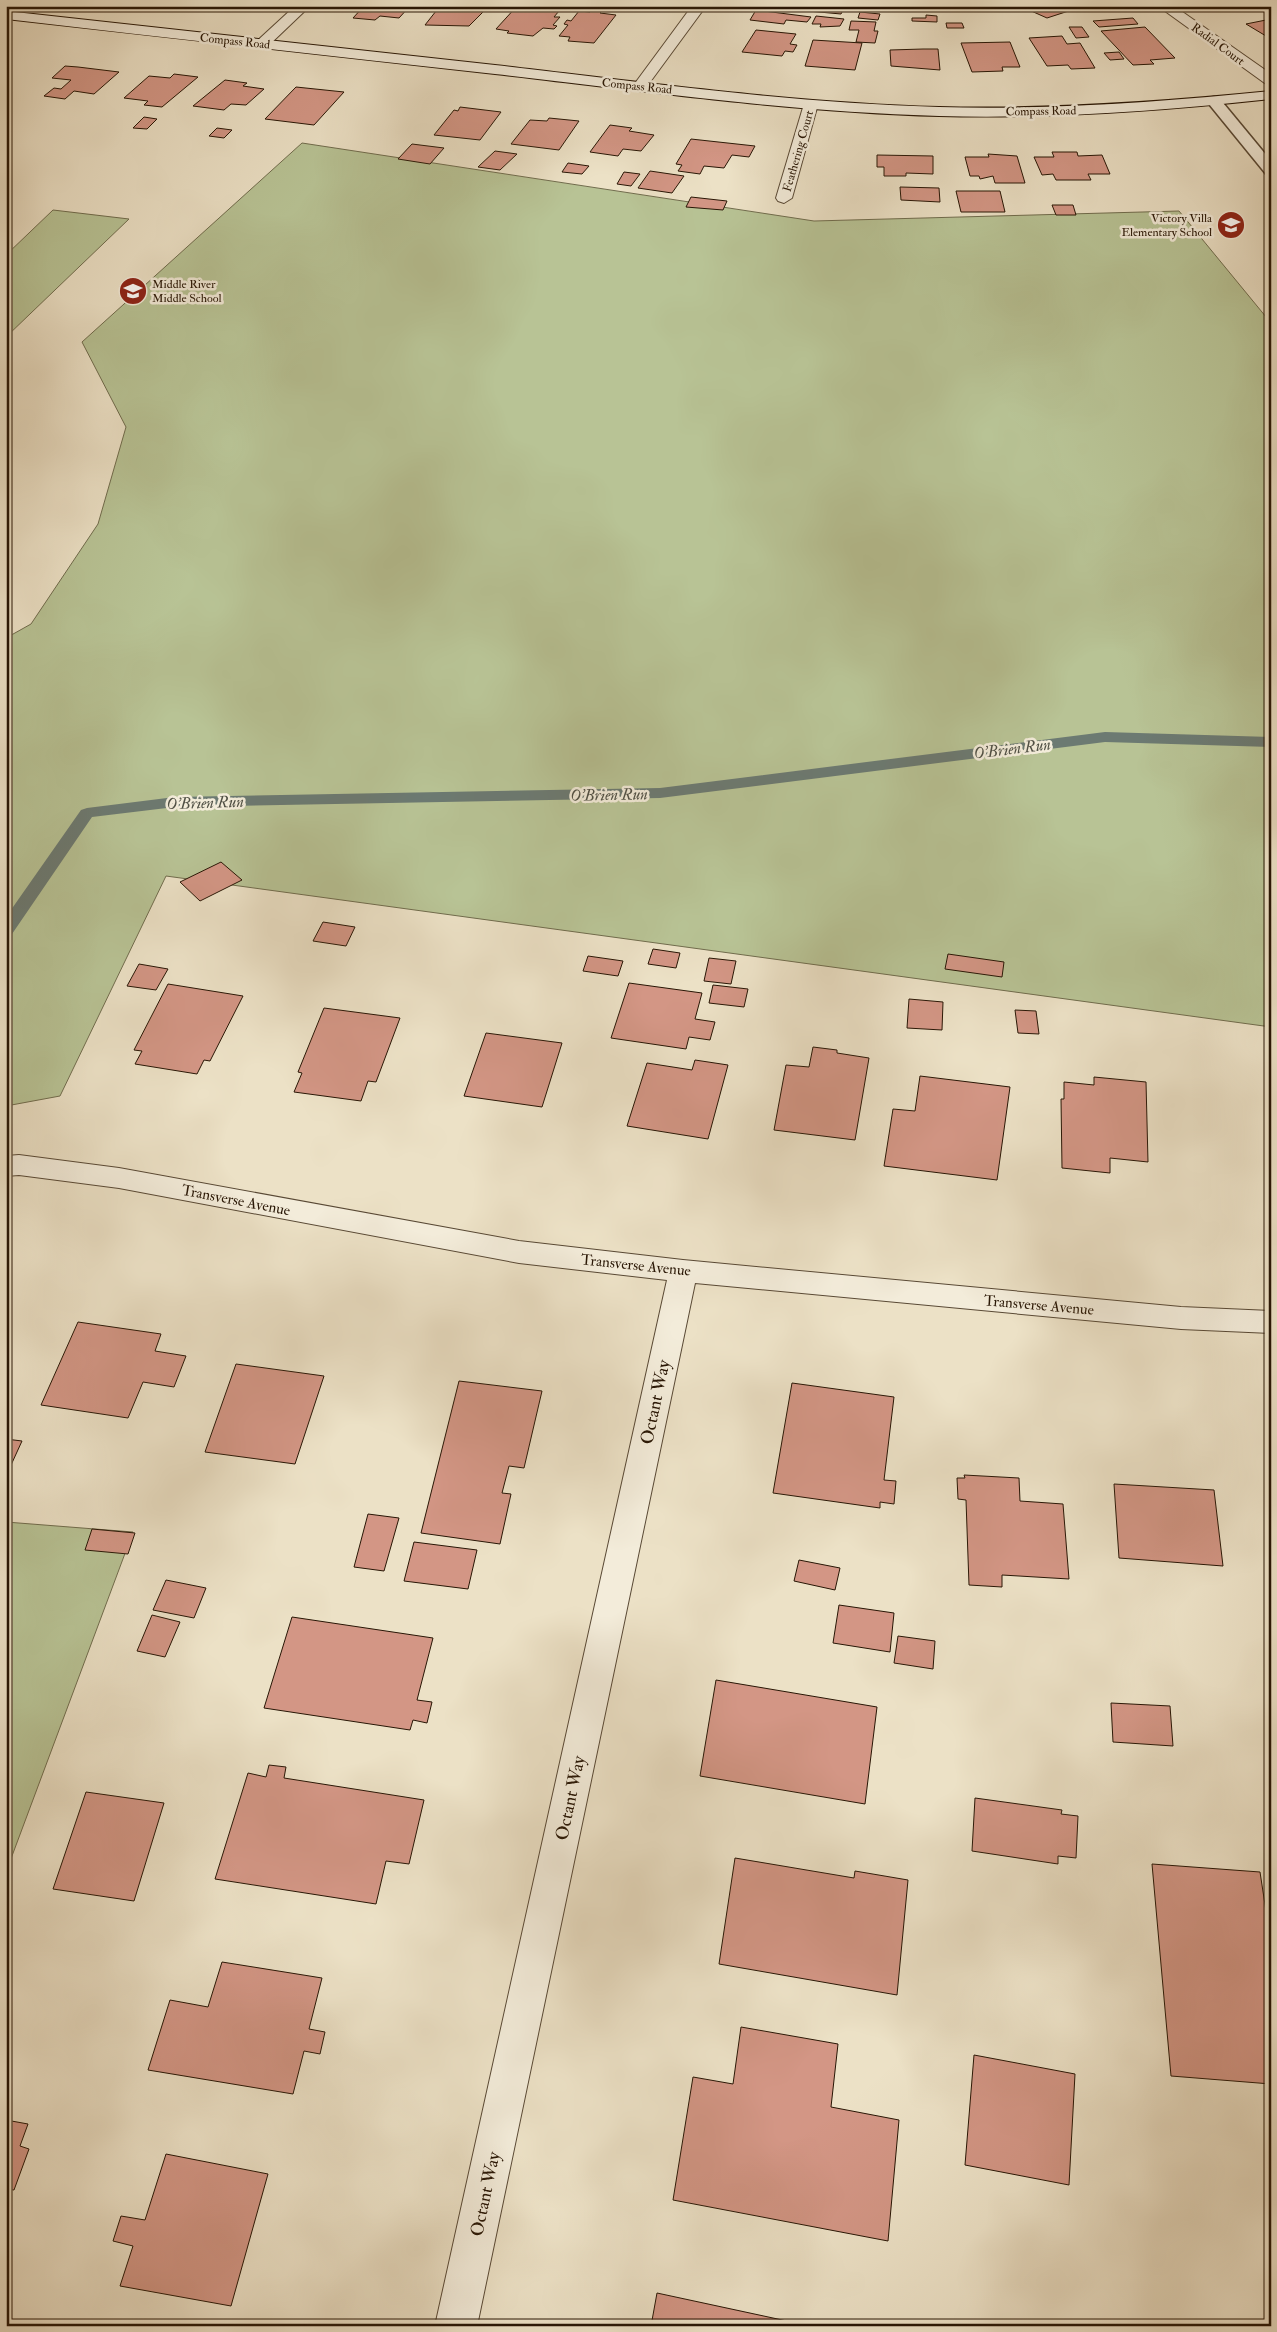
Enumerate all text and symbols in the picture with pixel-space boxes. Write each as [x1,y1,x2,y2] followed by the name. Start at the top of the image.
[1188,20,1247,69] street label: Radial Court
[199,30,271,53] street label: Compass Road
[601,75,673,98] street label: Compass Road
[1006,103,1077,120] street label: Compass Road
[780,109,817,193] street label: Feathering Court
[1216,210,1246,240] school or university icon: Victory Villa Elementary School
[1121,211,1213,240] place label: Victory Villa Elementary School
[118,276,148,306] school or university icon: Middle River Middle School
[152,277,222,306] place label: Middle River Middle School
[972,734,1052,764] water label: O'Brien Run
[570,784,648,806] water label: O'Brien Run
[166,792,244,814] water label: O'Brien Run
[180,1181,292,1220] street label: Transverse Avenue
[580,1250,692,1281] street label: Transverse Avenue
[983,1291,1095,1320] street label: Transverse Avenue
[635,1357,676,1446] street label: Octant Way
[550,1753,591,1842] street label: Octant Way
[465,2149,506,2238] street label: Octant Way

